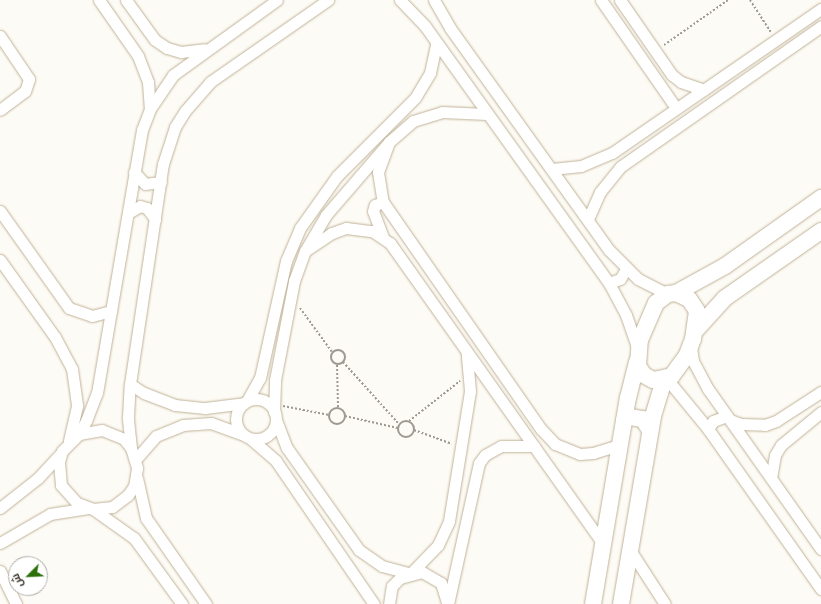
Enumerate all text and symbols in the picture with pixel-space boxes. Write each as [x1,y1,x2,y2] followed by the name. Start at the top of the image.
[8,556,48,596] north arrow
[9,572,26,590] text: ش

